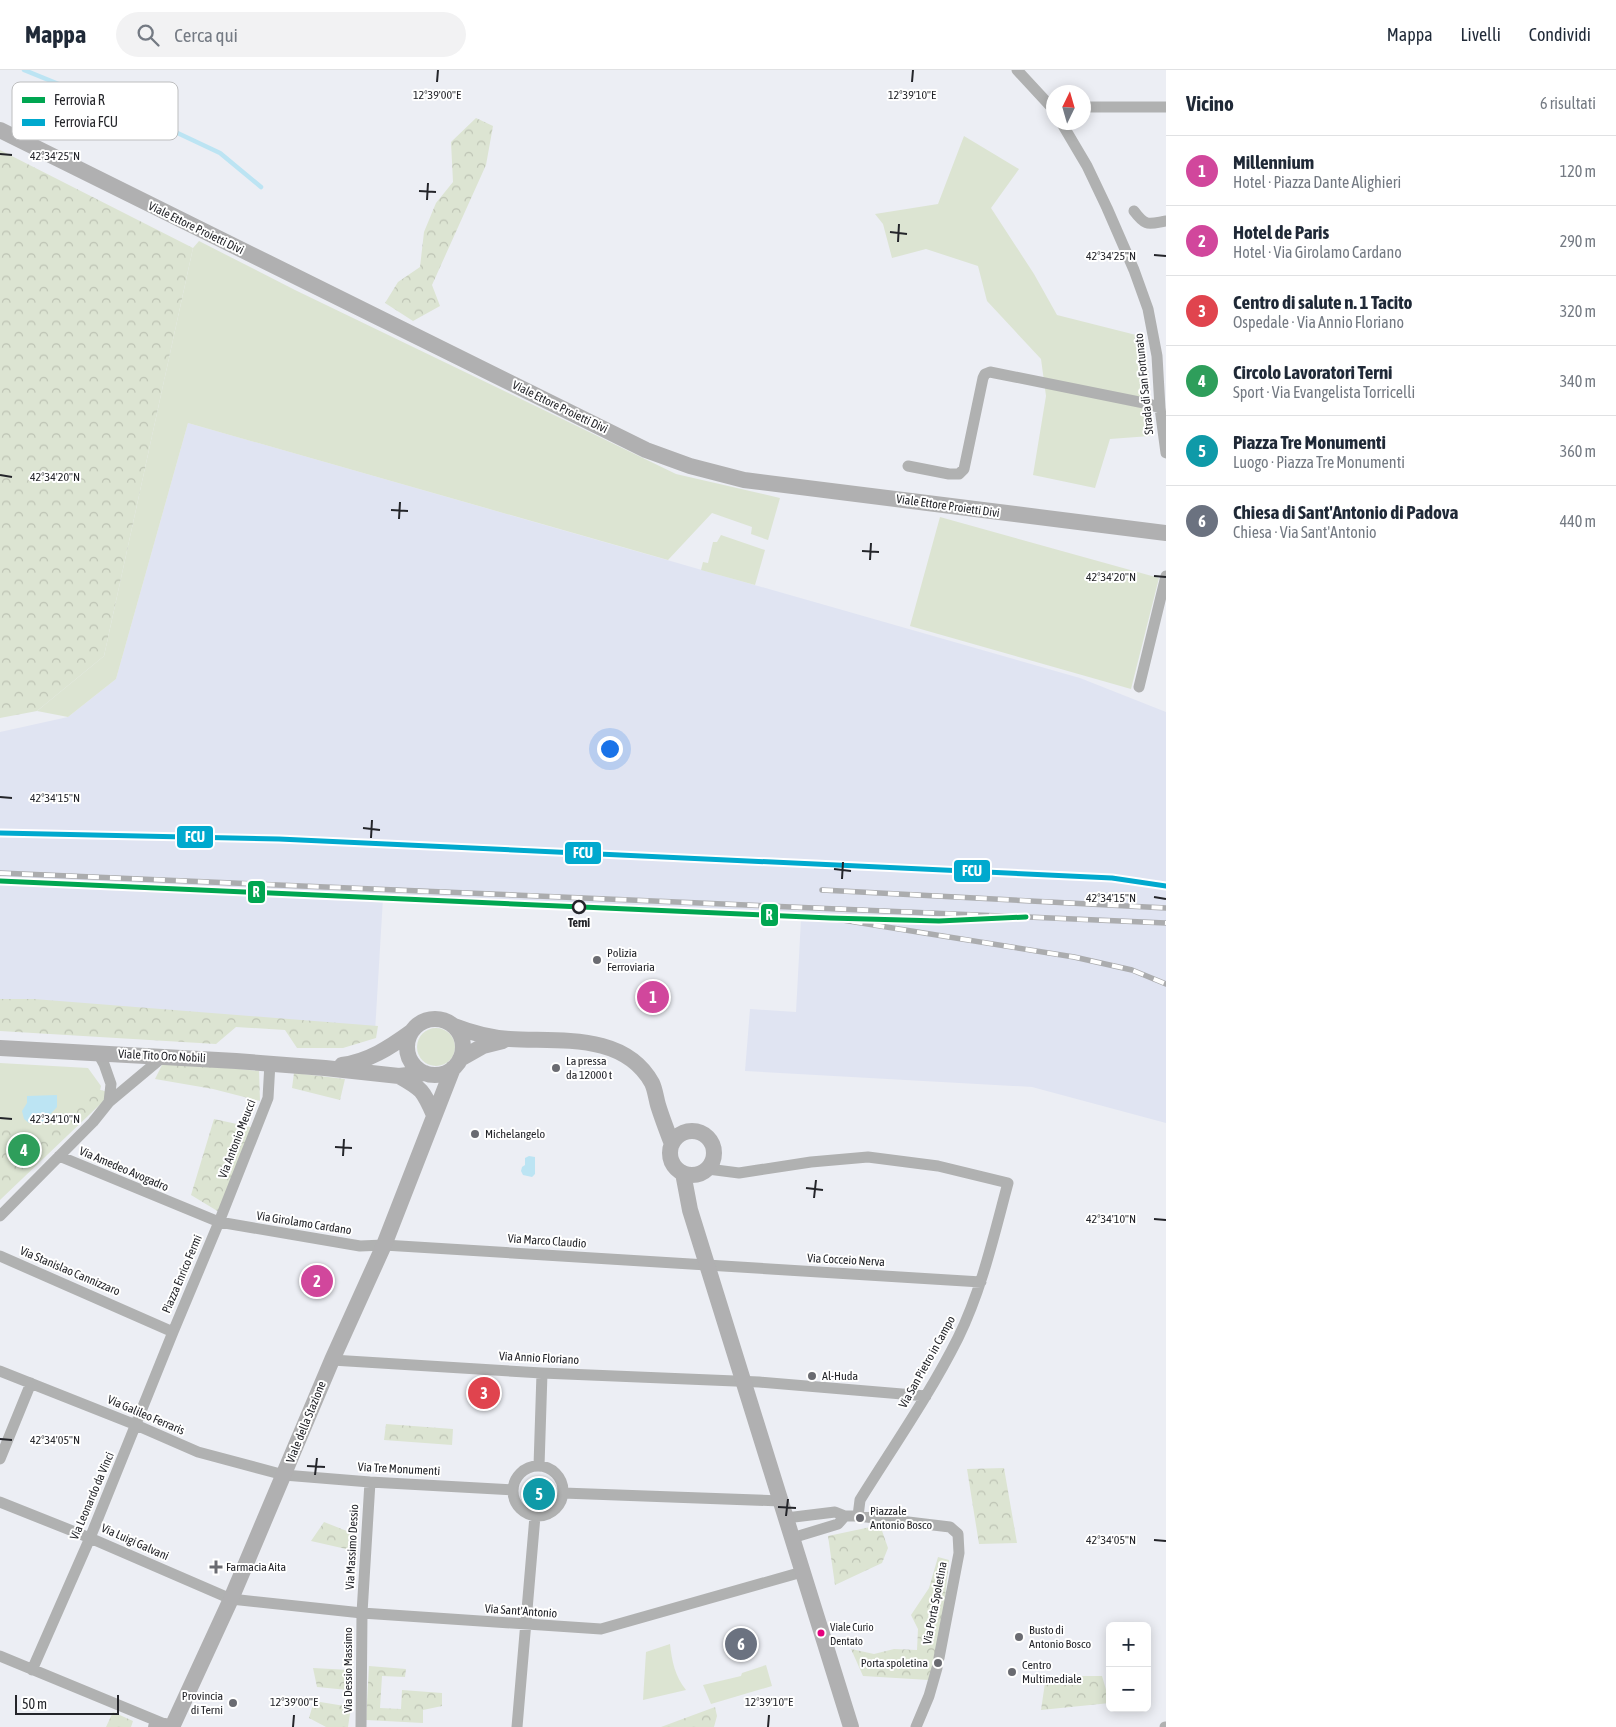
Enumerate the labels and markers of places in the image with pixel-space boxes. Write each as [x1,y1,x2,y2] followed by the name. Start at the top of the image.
[572,900,586,914] marker: Terni
[568,916,590,930] place label: Terni
[607,946,655,974] place label: Polizia Ferroviaria
[591,954,603,966] marker: Polizia Ferroviaria
[637,978,669,1016] pin: 1
[566,1054,613,1082] place label: La pressa da 12000 t
[550,1062,562,1074] marker: La pressa da 12000 t
[485,1127,546,1141] place label: Michelangelo
[469,1128,481,1140] marker: Michelangelo
[8,1131,40,1169] pin: 4
[301,1262,333,1300] pin: 2
[822,1369,858,1383] place label: Al-Huda
[806,1370,818,1382] marker: Al-Huda
[468,1374,500,1412] pin: 3
[523,1475,555,1513] pin: 5
[870,1504,933,1532] place label: Piazzale Antonio Bosco
[854,1512,866,1524] marker: Piazzale Antonio Bosco
[226,1560,286,1574] place label: Farmacia Aita
[210,1561,222,1573] marker: Farmacia Aita
[830,1621,874,1647] place label: Viale Curio Dentato
[1029,1623,1092,1651] place label: Busto di Antonio Bosco
[725,1625,757,1663] pin: 6
[816,1628,826,1638] marker: Viale Curio Dentato
[1013,1631,1025,1643] marker: Busto di Antonio Bosco
[861,1656,928,1670] place label: Porta spoletina
[932,1657,944,1669] marker: Porta spoletina
[1022,1658,1082,1686] place label: Centro Multimediale
[1006,1666,1018,1678] marker: Centro Multimediale
[182,1689,223,1717] place label: Provincia di Terni
[227,1697,239,1709] marker: Provincia di Terni

